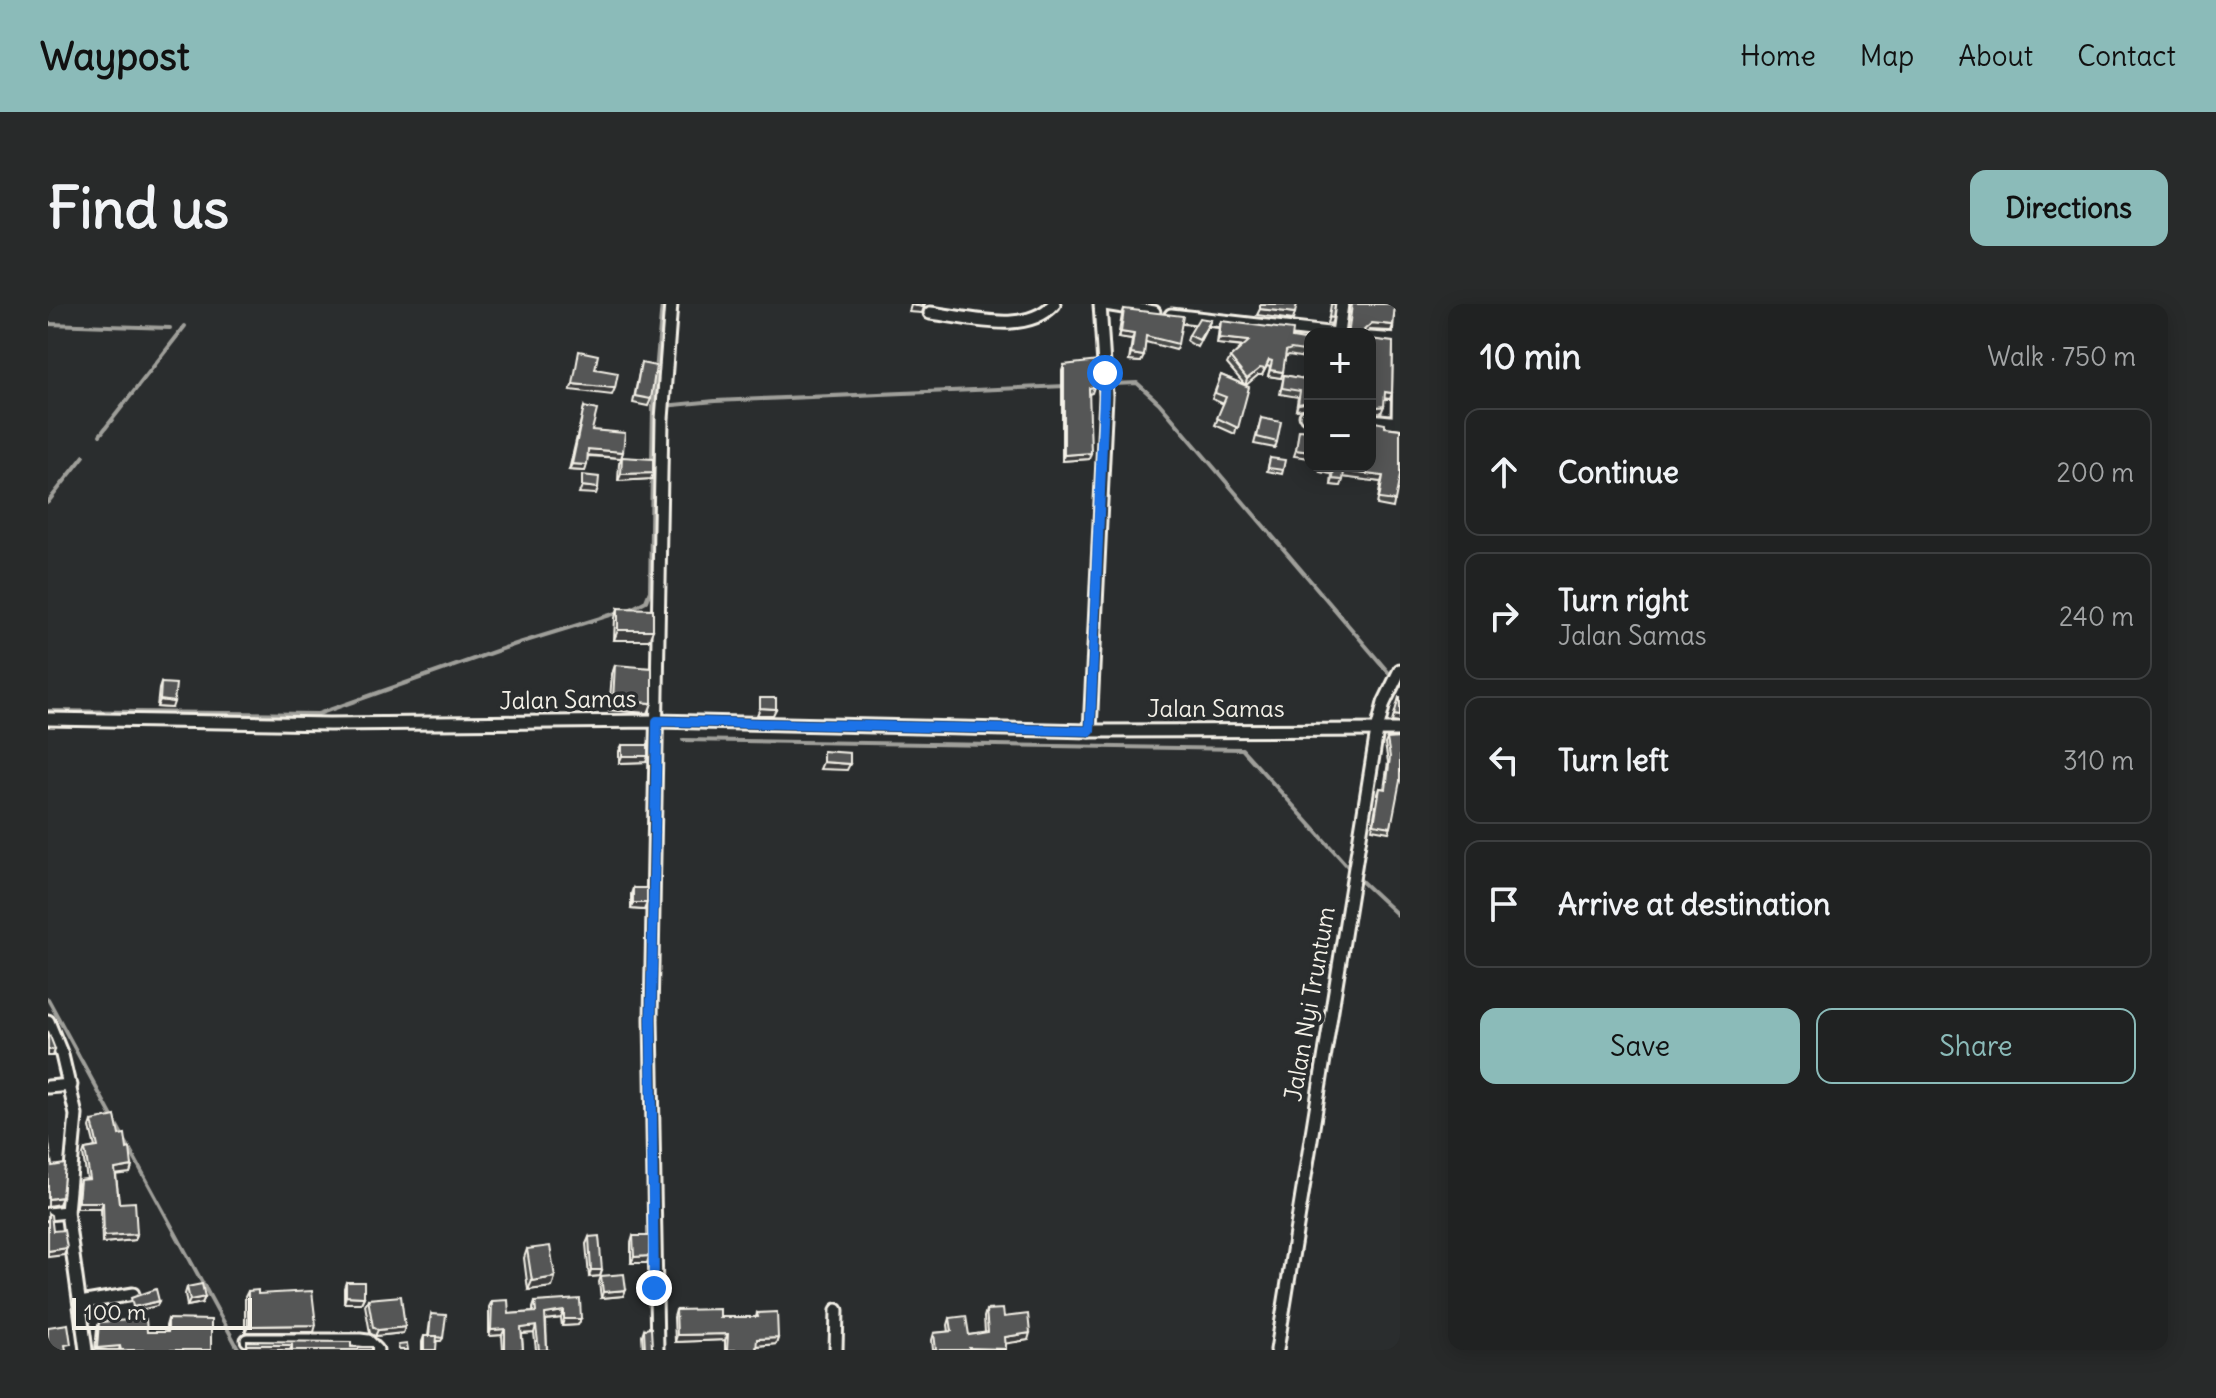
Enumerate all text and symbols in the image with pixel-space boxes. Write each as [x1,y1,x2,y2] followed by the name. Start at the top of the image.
[40,33,190,80] text: Waypost
[1740,38,1816,74] text: Home
[1860,38,1914,74] text: Map
[1958,38,2033,74] text: About
[2077,38,2176,74] text: Contact
[1970,170,2168,246] button: Directions
[48,173,229,243] text: Find us
[1304,328,1376,472] map controls
[1304,328,1376,400] button: +
[1480,335,1581,378] text: 10 min
[1987,340,2136,373] text: Walk · 750 m
[1087,355,1123,391] route start
[1304,400,1376,472] button: −
[1482,450,1526,494] icon: ahead
[1558,453,1679,491] text: Continue
[2057,456,2134,489] text: 200 m
[1558,581,1689,619] text: Turn right
[1482,594,1526,638] icon: right
[2059,600,2134,633] text: 240 m
[1558,619,1707,652] text: Jalan Samas
[499,683,637,715] street label: Jalan Samas
[1147,693,1285,723] street label: Jalan Samas
[1482,738,1526,782] icon: left
[1558,741,1669,779] text: Turn left
[2063,744,2134,777] text: 310 m
[1482,882,1526,926] icon: arrive
[1558,885,1830,923] text: Arrive at destination
[1277,904,1341,1104] street label: Jalan Nyi Truntum
[1480,1008,1800,1084] button: Save
[1816,1008,2136,1084] button: Share
[636,1270,672,1306] route end
[72,1294,252,1330] scale bar
[84,1298,146,1326] text: 100 m

